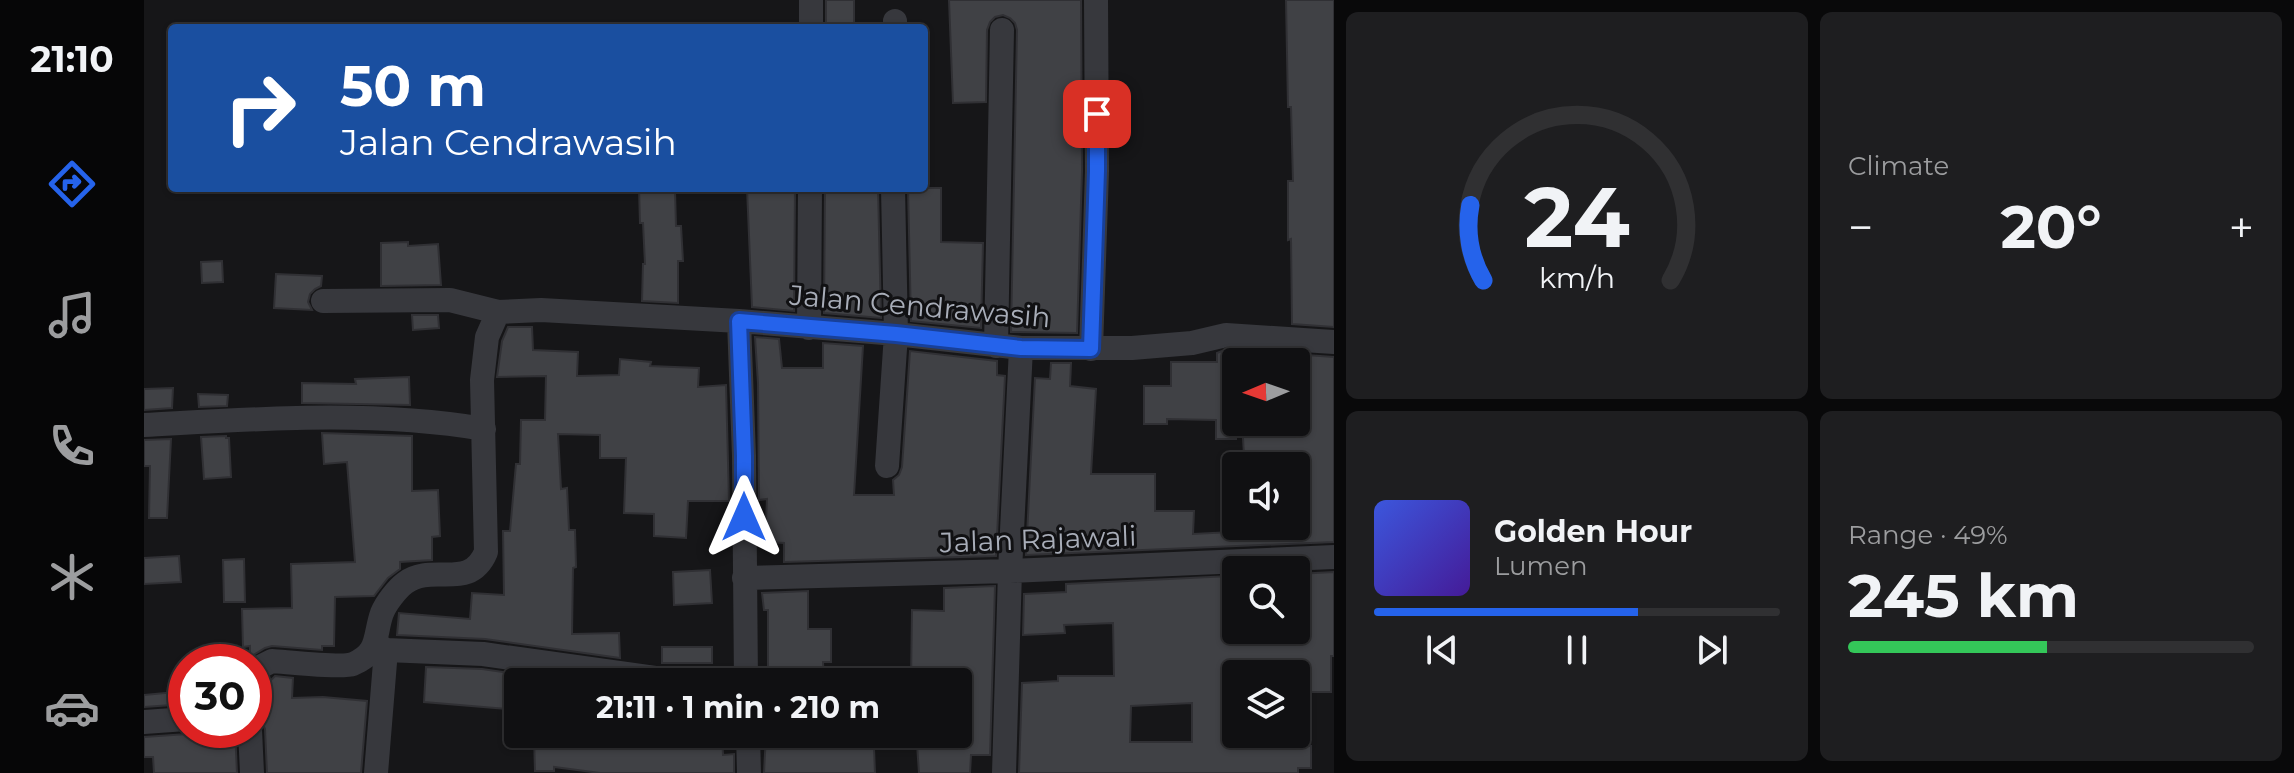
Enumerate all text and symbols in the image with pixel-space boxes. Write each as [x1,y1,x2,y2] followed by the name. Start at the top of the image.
[30,37,114,81] text: 21:10
[340,52,486,120] text: 50 m
[208,56,312,160] icon: right
[1063,80,1131,148] pin
[1075,92,1119,136] icon: arrive
[340,120,677,164] text: Jalan Cendrawasih
[1848,150,1949,182] text: Climate
[44,156,100,212] icon: directions
[1524,166,1630,268] text: 24
[2000,190,2102,263] text: 20°
[1848,200,1873,254] text: −
[2229,200,2254,254] text: +
[1539,260,1615,295] text: km/h
[787,278,1052,334] street label: Jalan Cendrawasih
[44,287,100,343] icon: music
[1222,348,1310,436] north arrow
[1222,348,1310,748] map controls
[44,418,100,474] icon: phone
[1222,452,1310,540] button: sound
[702,475,786,559] position arrow
[1494,513,1692,550] text: Golden Hour
[938,519,1137,559] street label: Jalan Rajawali
[1848,519,2008,551] text: Range · 49%
[44,549,100,605] icon: climate
[1494,550,1587,582] text: Lumen
[1222,556,1310,644] button: search
[1848,559,2079,632] text: 245 km
[1420,628,1464,672] icon: previous
[1555,628,1599,672] icon: pause
[1690,628,1734,672] icon: next
[168,644,272,748] speed limit sign: 30
[1222,660,1310,748] button: layers
[44,680,100,736] icon: car
[596,689,880,726] text: 21:11 · 1 min · 210 m

